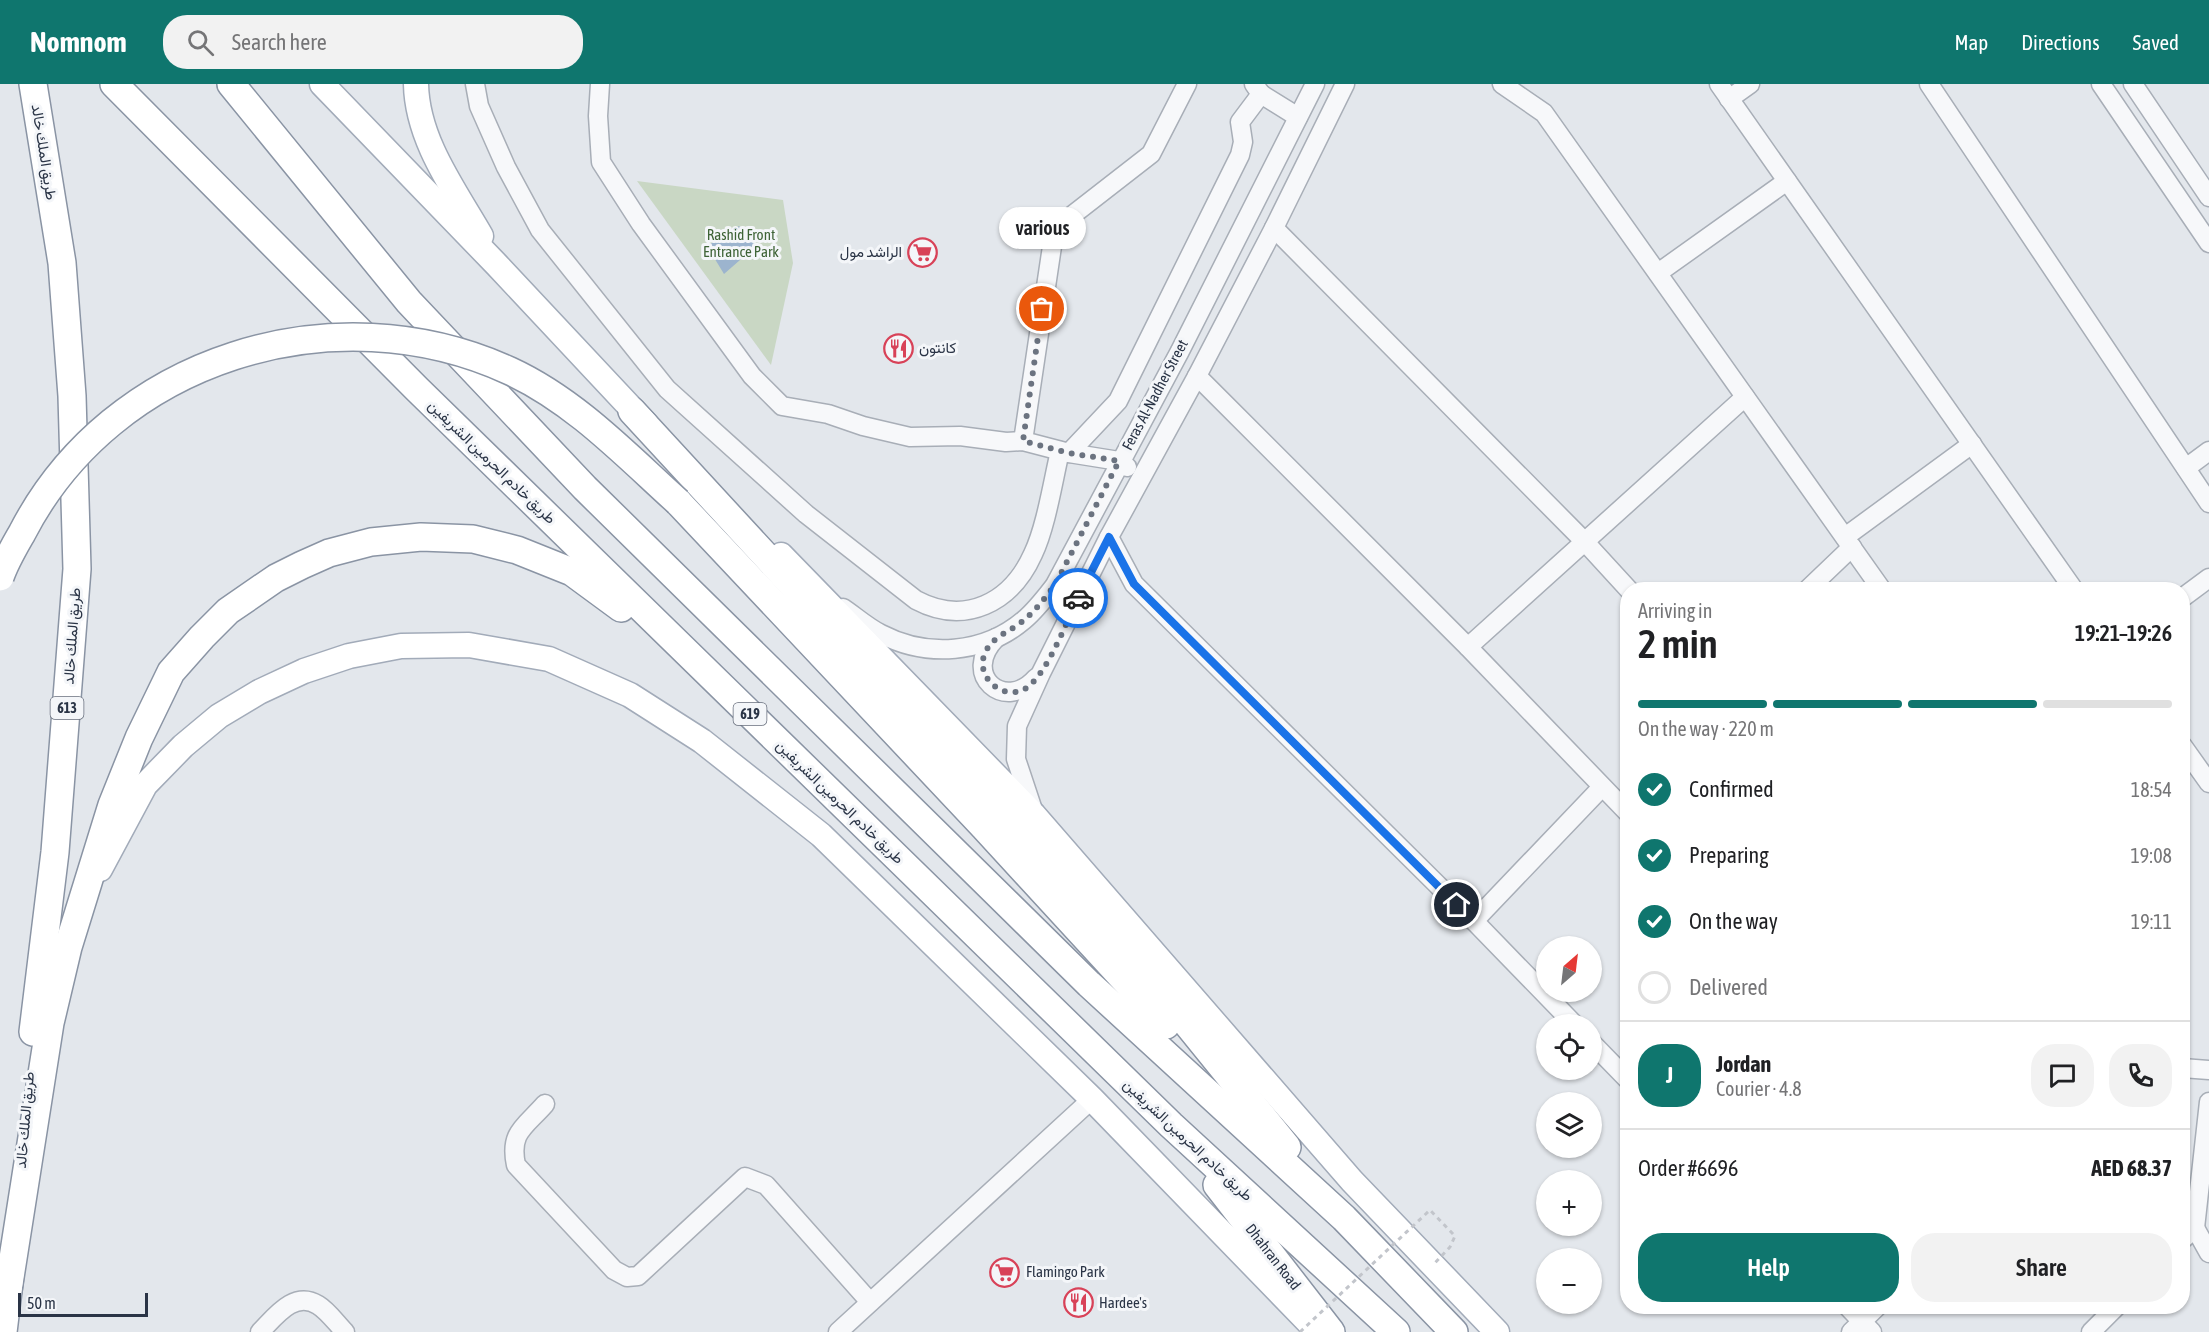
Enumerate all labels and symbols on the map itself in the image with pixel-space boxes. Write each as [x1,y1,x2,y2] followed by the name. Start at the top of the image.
[27,103,61,202] street label: طريق الملك خالد
[998,207,1086,249] callout: various
[703,226,779,260] park label: Rashid Front Entrance Park
[907,236,939,268] supermarket icon: الراشد مول
[840,243,902,261] place label: الراشد مول
[1016,283,1067,334] pin
[882,332,914,364] restaurant icon: كانتون
[1118,337,1191,453] street label: Feras Al-Nadher Street
[919,339,956,357] place label: كانتون
[424,396,560,529] street label: طريق خادم الحرمين الشريفين
[1048,568,1108,628] courier
[60,587,85,685] street label: طريق الملك خالد
[50,697,84,719] road number: 613
[734,703,766,725] road number: 619
[772,736,908,869] street label: طريق خادم الحرمين الشريفين
[1431,879,1482,930] pin
[1536,936,1602,1002] north arrow
[12,1071,39,1169] street label: طريق الملك خالد
[1119,1075,1257,1206] street label: طريق خادم الحرمين الشريفين
[1242,1220,1304,1293] street label: Dhahran Road
[989,1256,1021,1288] supermarket icon: Flamingo Park
[1026,1263,1105,1280] place label: Flamingo Park
[1062,1287,1094,1319] restaurant icon: Hardee's
[18,1290,148,1318] scale bar
[1099,1294,1147,1311] place label: Hardee's

